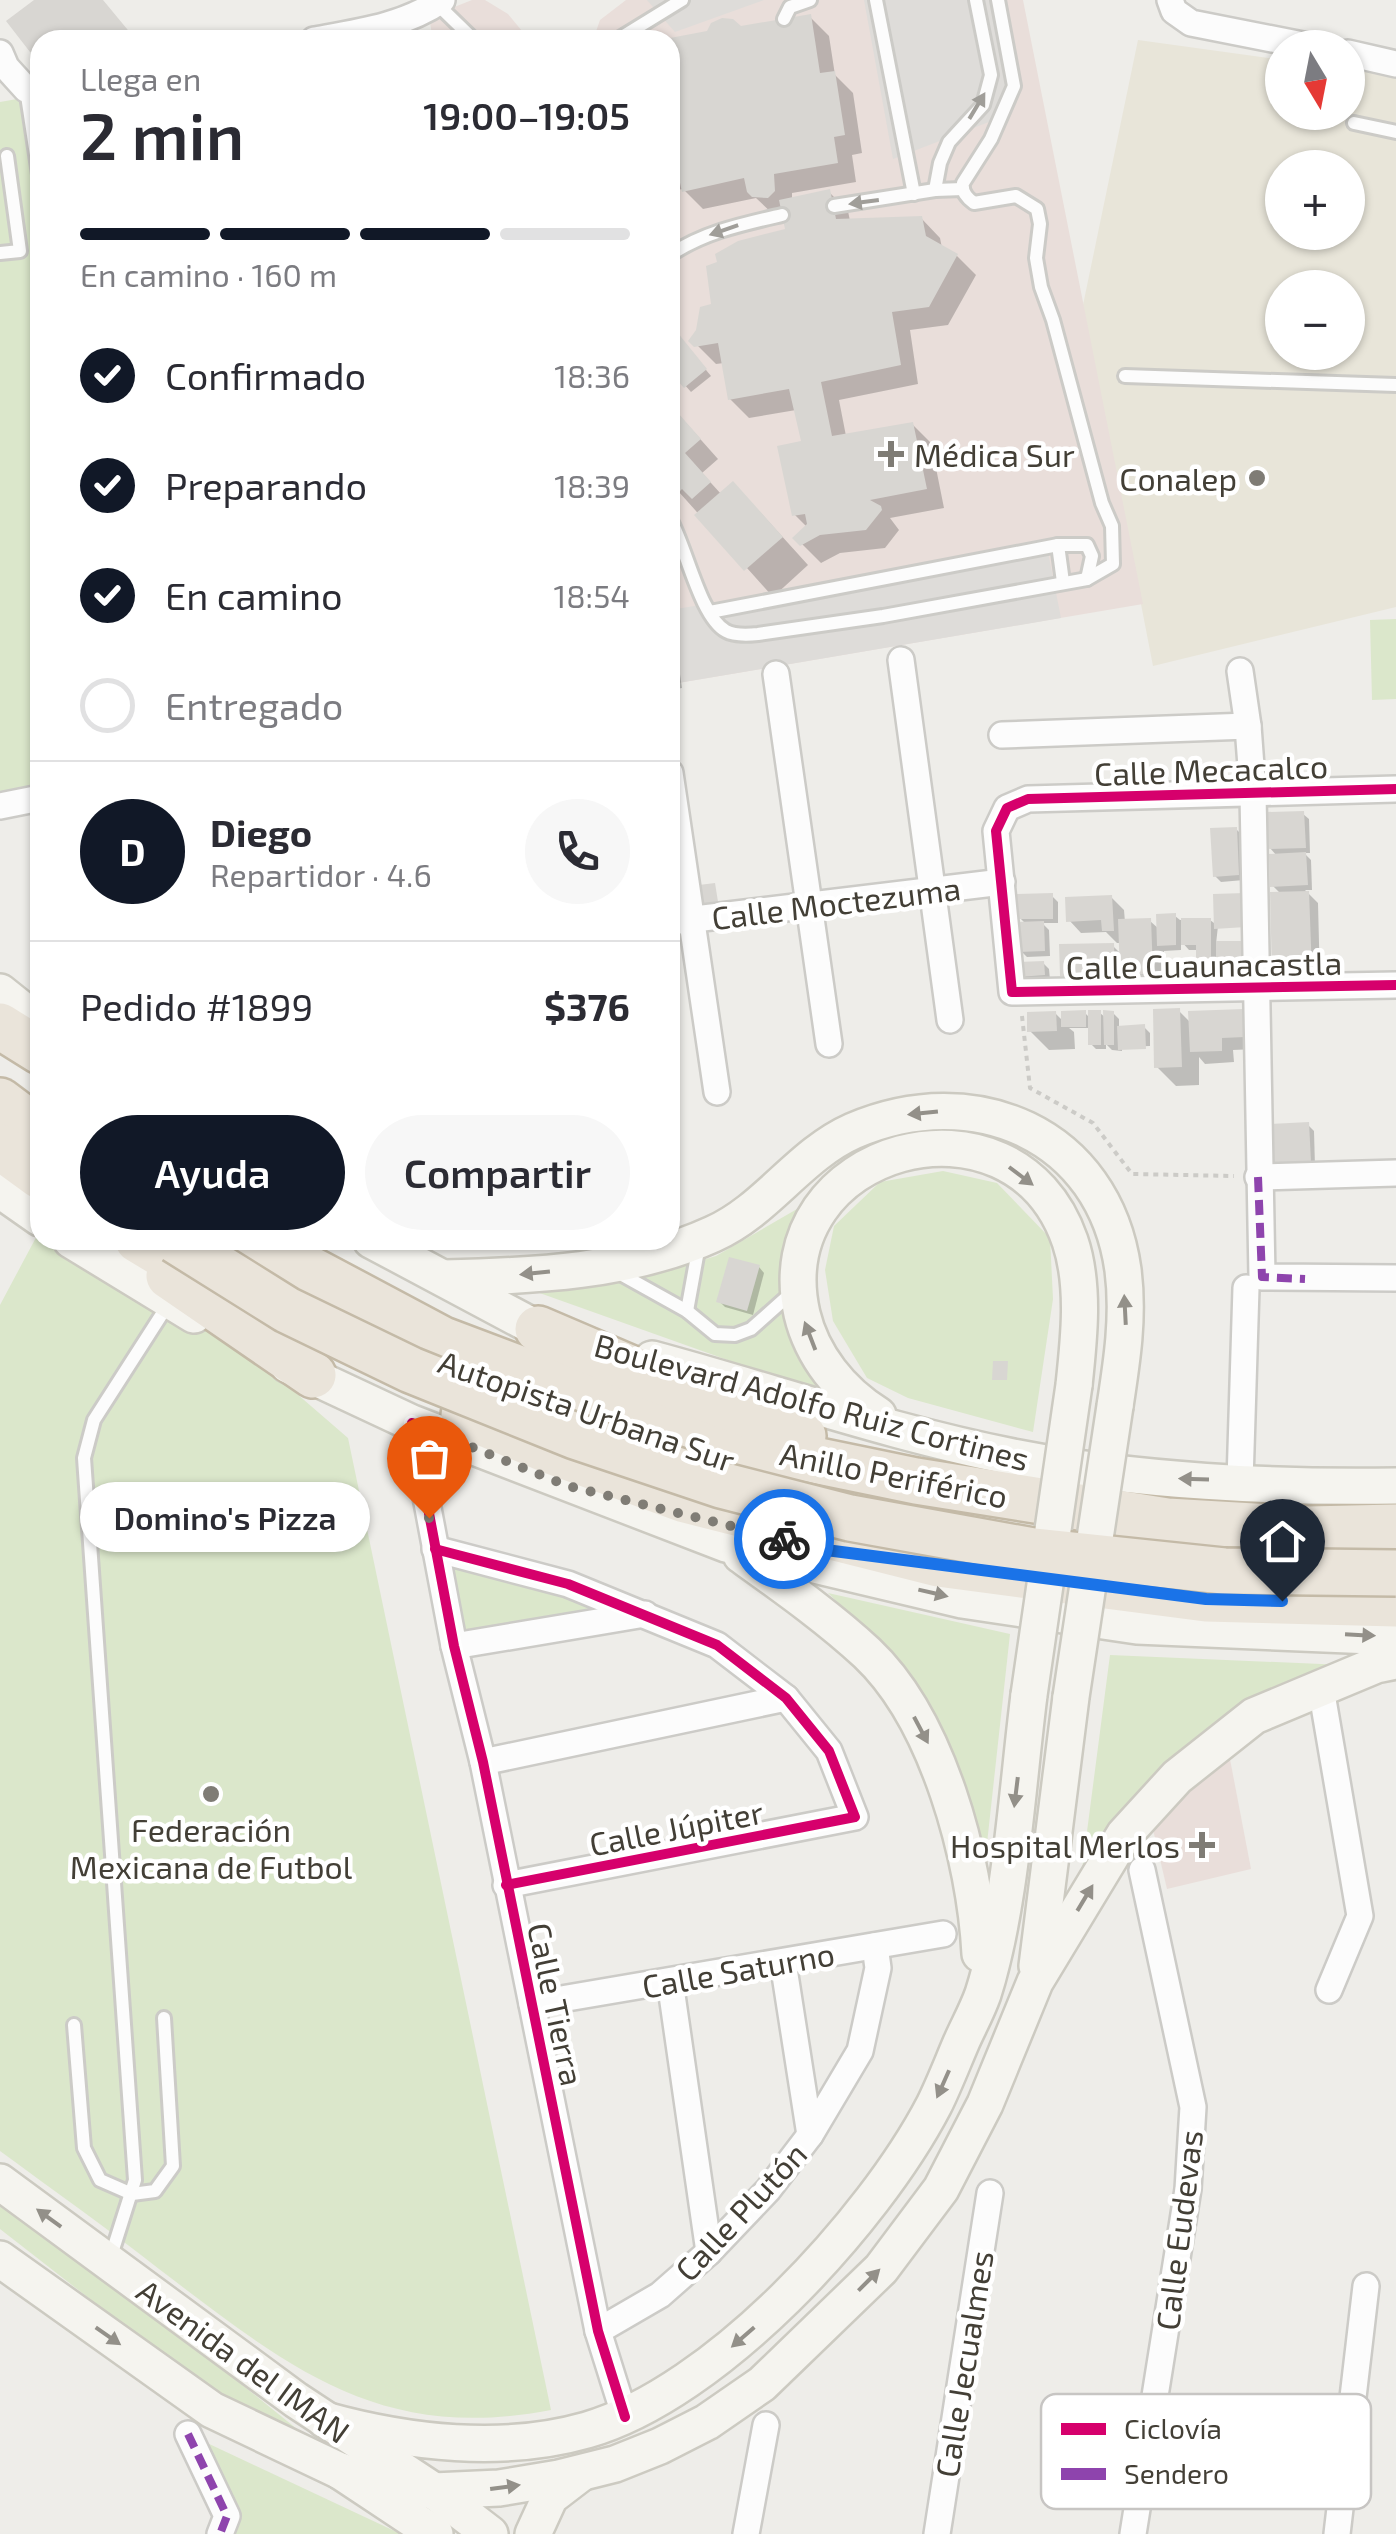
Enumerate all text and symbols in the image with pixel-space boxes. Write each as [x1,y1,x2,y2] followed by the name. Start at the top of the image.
[1265,30,1365,130] north arrow
[1265,30,1365,370] map controls
[80,59,201,97] text: Llega en
[968,91,986,119] one-way arrow
[423,92,630,138] text: 19:00–19:05
[80,95,244,173] text: 2 min
[1265,150,1365,250] button: +
[847,194,879,210] one-way arrow
[709,223,739,238] one-way arrow
[80,255,337,293] text: En camino · 160 m
[1265,270,1365,370] button: −
[80,348,135,403] icon: check
[165,352,366,398] text: Confirmado
[554,356,630,394] text: 18:36
[914,435,1075,473] place label: Médica Sur
[878,441,904,467] marker: Médica Sur
[80,458,135,513] icon: check
[1119,459,1237,497] place label: Conalep
[165,462,367,508] text: Preparando
[554,466,630,504] text: 18:39
[1246,467,1268,489] marker: Conalep
[80,568,135,623] icon: check
[165,572,343,618] text: En camino
[553,576,630,614] text: 18:54
[165,682,343,728] text: Entregado
[1093,746,1329,792] street label: Calle Mecacalco
[525,799,630,904] button: phone
[210,809,312,855] text: Diego
[120,828,145,874] text: D
[210,855,432,893] text: Repartidor · 4.6
[709,868,963,936] street label: Calle Moctezuma
[1066,943,1342,985] street label: Calle Cuaunacastla
[80,983,313,1029] text: Pedido #1899
[544,983,630,1029] text: $376
[907,1106,938,1122] one-way arrow
[80,1115,345,1230] button: Ayuda
[365,1115,630,1230] button: Compartir
[1008,1165,1034,1185] one-way arrow
[519,1265,551,1281] one-way arrow
[1117,1293,1133,1325] one-way arrow
[802,1320,817,1350] one-way arrow
[591,1325,1033,1477] street label: Boulevard Adolfo Ruiz Cortines
[434,1342,740,1479] street label: Autopista Urbana Sur
[387,1416,472,1519] pin
[402,1431,457,1486] icon: bag
[777,1433,1011,1515] street label: Anillo Periférico
[1177,1471,1209,1487] one-way arrow
[79,1483,369,1553] callout: Domino's Pizza
[734,1489,834,1589] courier
[113,1498,337,1536] text: Domino's Pizza
[1240,1499,1325,1602] pin
[757,1512,812,1567] icon: bike
[1255,1514,1310,1569] icon: home
[918,1586,949,1601] one-way arrow
[1345,1628,1377,1644] one-way arrow
[913,1715,930,1744] one-way arrow
[1008,1776,1024,1808] one-way arrow
[200,1783,222,1805] marker: Federación Mexicana de Futbol
[586,1791,766,1862] street label: Calle Júpiter
[70,1810,353,1885] place label: Federación Mexicana de Futbol
[950,1826,1180,1864] place label: Hospital Merlos
[1189,1832,1215,1858] marker: Hospital Merlos
[1076,1884,1093,1912] one-way arrow
[521,1919,593,2089] street label: Calle Tierra
[639,1933,837,2005] street label: Calle Saturno
[935,2069,951,2099] one-way arrow
[1147,2128,1209,2332] street label: Calle Eudevas
[667,2134,813,2288] street label: Calle Plutón
[36,2208,62,2228] one-way arrow
[926,2248,1000,2480] street label: Calle Jecualmes
[857,2269,880,2293] one-way arrow
[130,2270,358,2450] street label: Avenida del IMAN
[730,2325,755,2347] one-way arrow
[94,2326,121,2345] one-way arrow
[1041,2394,1371,2509] legend
[1124,2411,1222,2445] text: Ciclovía
[1124,2456,1229,2490] text: Sendero
[489,2478,521,2494] one-way arrow

